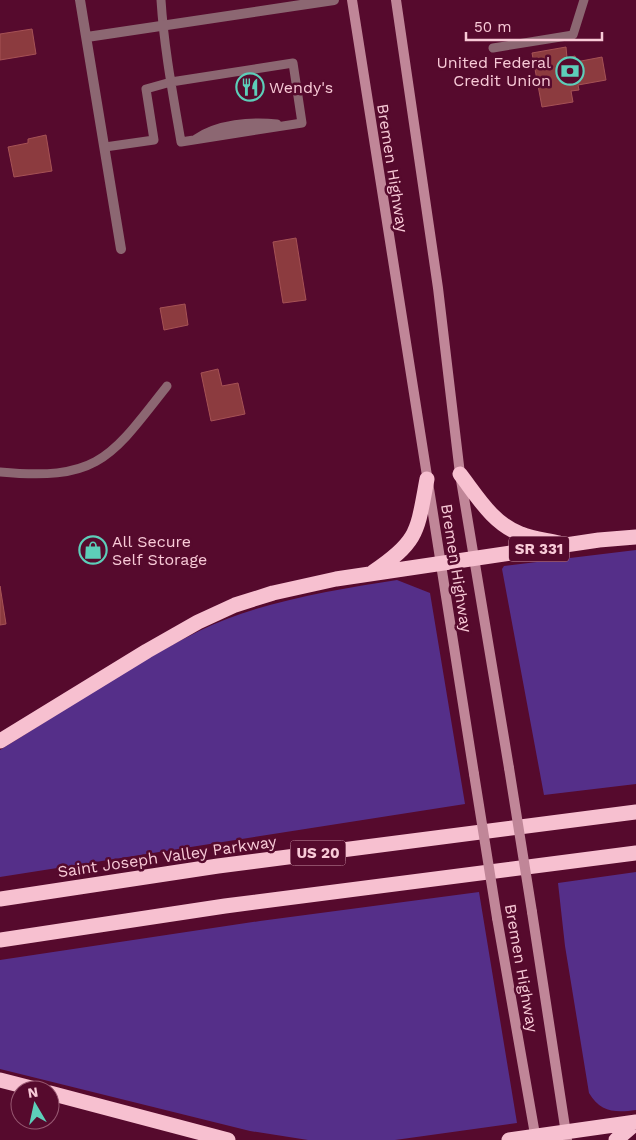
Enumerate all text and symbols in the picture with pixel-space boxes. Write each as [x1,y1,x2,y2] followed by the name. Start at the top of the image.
[466,10,602,42] scale bar
[474,18,511,36] text: 50 m
[437,53,551,90] place label: United Federal Credit Union
[555,56,585,86] bank icon: United Federal Credit Union
[235,72,265,102] restaurant icon: Wendy's
[269,78,333,97] place label: Wendy's
[373,102,412,235] street label: Bremen Highway
[437,502,476,635] street label: Bremen Highway
[112,532,207,569] place label: All Secure Self Storage
[78,535,108,565] shop icon: All Secure Self Storage
[509,536,569,562] road number: SR 331
[56,832,278,881] street label: Saint Joseph Valley Parkway
[290,840,346,866] road number: US 20
[501,902,542,1035] street label: Bremen Highway
[10,1080,60,1130] north arrow
[27,1083,39,1101] text: N

